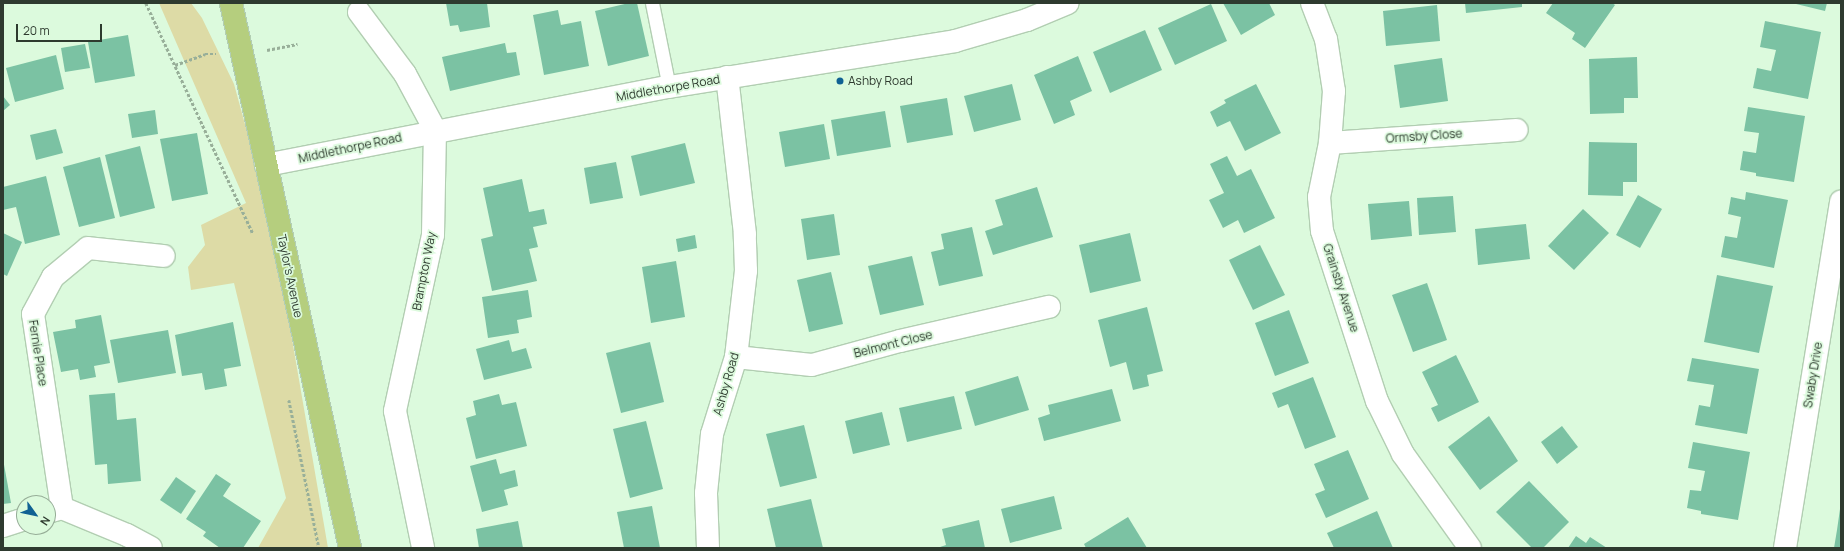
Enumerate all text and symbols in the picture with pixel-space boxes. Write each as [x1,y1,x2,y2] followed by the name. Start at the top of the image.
[18,16,104,42] scale bar
[23,22,50,39] text: 20 m
[615,72,721,104] street label: Middlethorpe Road
[848,74,913,88] place label: Ashby Road
[835,76,845,86] marker: Ashby Road
[1385,126,1463,146] street label: Ormsby Close
[297,130,403,166] street label: Middlethorpe Road
[409,230,439,312] street label: Brampton Way
[274,233,306,319] street label: Taylor's Avenue
[1320,242,1362,334] street label: Grainsby Avenue
[26,319,50,387] street label: Fernie Place
[852,327,934,361] street label: Belmont Close
[1801,341,1825,409] street label: Swaby Drive
[710,351,742,417] street label: Ashby Road
[16,495,56,535] north arrow
[37,514,54,529] text: N

